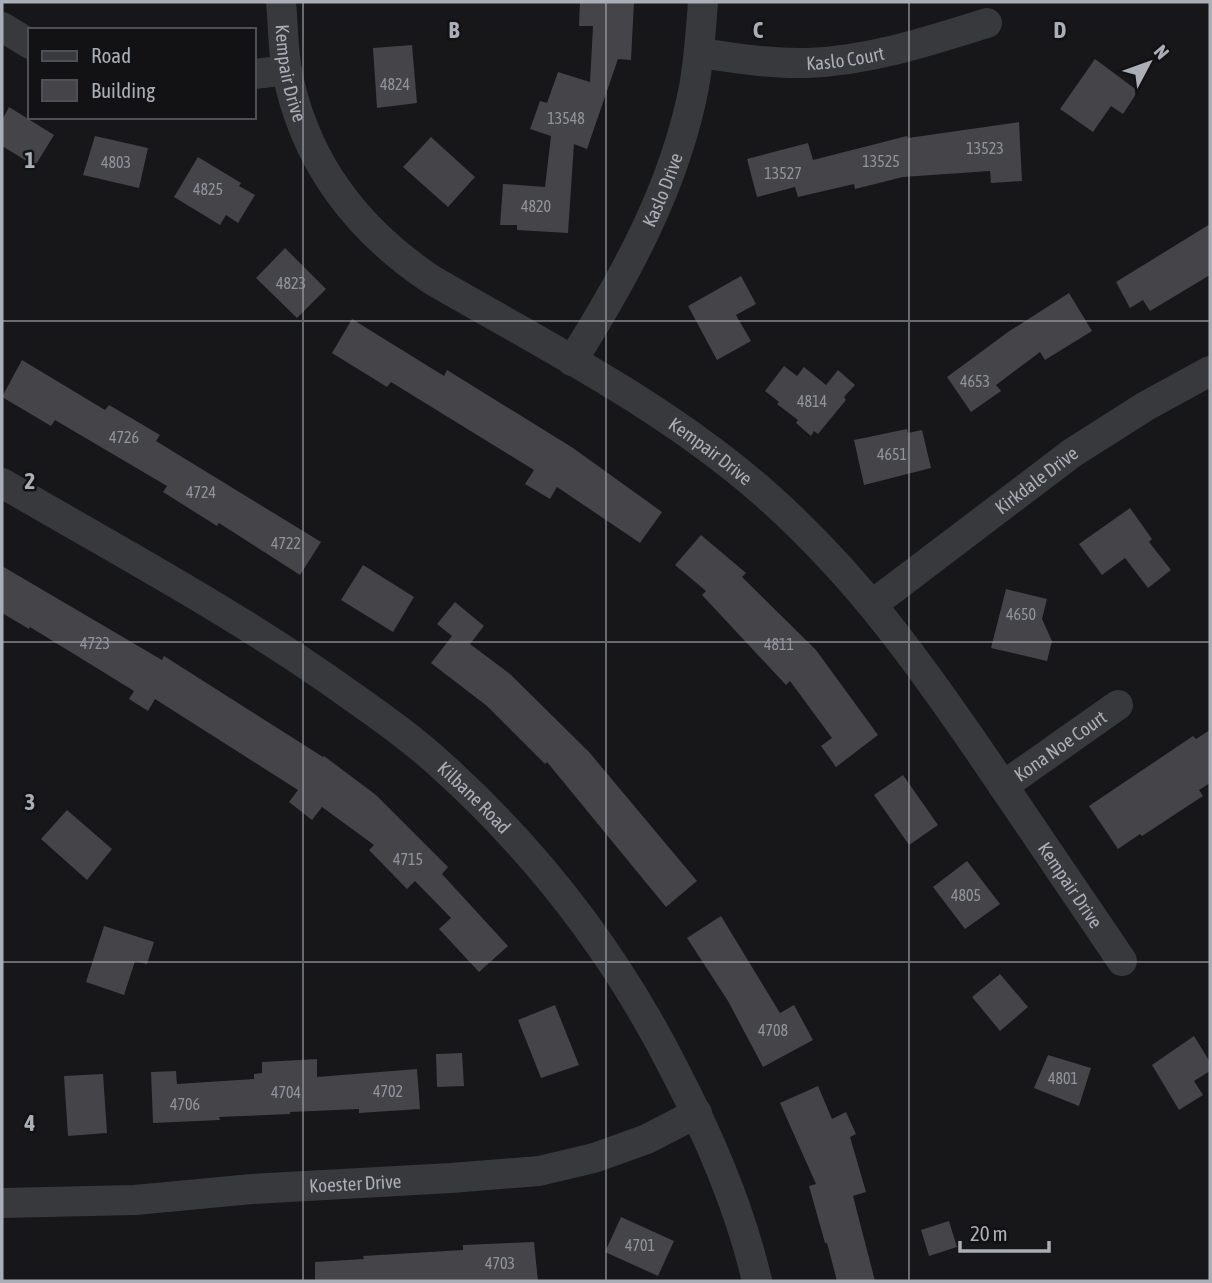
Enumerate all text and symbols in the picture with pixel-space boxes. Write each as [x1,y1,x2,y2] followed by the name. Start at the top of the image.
[449,17,460,43] text: B
[753,17,764,43] text: C
[1054,17,1067,43] text: D
[272,24,311,125] street label: Kempair Drive
[28,28,256,119] legend
[1114,28,1184,98] north arrow
[1150,40,1174,63] text: N
[806,42,886,74] street label: Kaslo Court
[91,43,131,67] text: Road
[380,75,410,93] house number: 4824
[91,78,155,102] text: Building
[547,109,585,127] house number: 13548
[966,139,1004,157] house number: 13523
[25,147,36,173] text: 1
[638,150,687,230] street label: Kaslo Drive
[862,152,900,170] house number: 13525
[101,153,131,171] house number: 4803
[764,164,802,182] house number: 13527
[193,180,223,198] house number: 4825
[521,197,551,215] house number: 4820
[276,274,306,292] house number: 4823
[960,372,990,390] house number: 4653
[797,392,827,410] house number: 4814
[665,413,757,489] street label: Kempair Drive
[109,428,139,446] house number: 4726
[991,442,1082,519] street label: Kirkdale Drive
[877,445,907,463] house number: 4651
[25,468,35,494] text: 2
[186,483,216,501] house number: 4724
[271,534,301,552] house number: 4722
[1006,605,1036,623] house number: 4650
[80,634,110,652] house number: 4723
[764,635,794,653] house number: 4811
[1010,706,1111,786] street label: Kona Noe Court
[433,757,515,838] street label: Kilbane Road
[25,789,35,815] text: 3
[1034,838,1107,932] street label: Kempair Drive
[393,850,423,868] house number: 4715
[951,886,981,904] house number: 4805
[758,1021,788,1039] house number: 4708
[1048,1069,1078,1087] house number: 4801
[373,1082,403,1100] house number: 4702
[271,1083,301,1101] house number: 4704
[170,1095,200,1113] house number: 4706
[24,1110,36,1136] text: 4
[309,1170,402,1197] street label: Koester Drive
[960,1210,1049,1254] scale bar
[970,1221,1008,1245] text: 20 m
[625,1236,655,1254] house number: 4701
[485,1254,515,1272] house number: 4703

